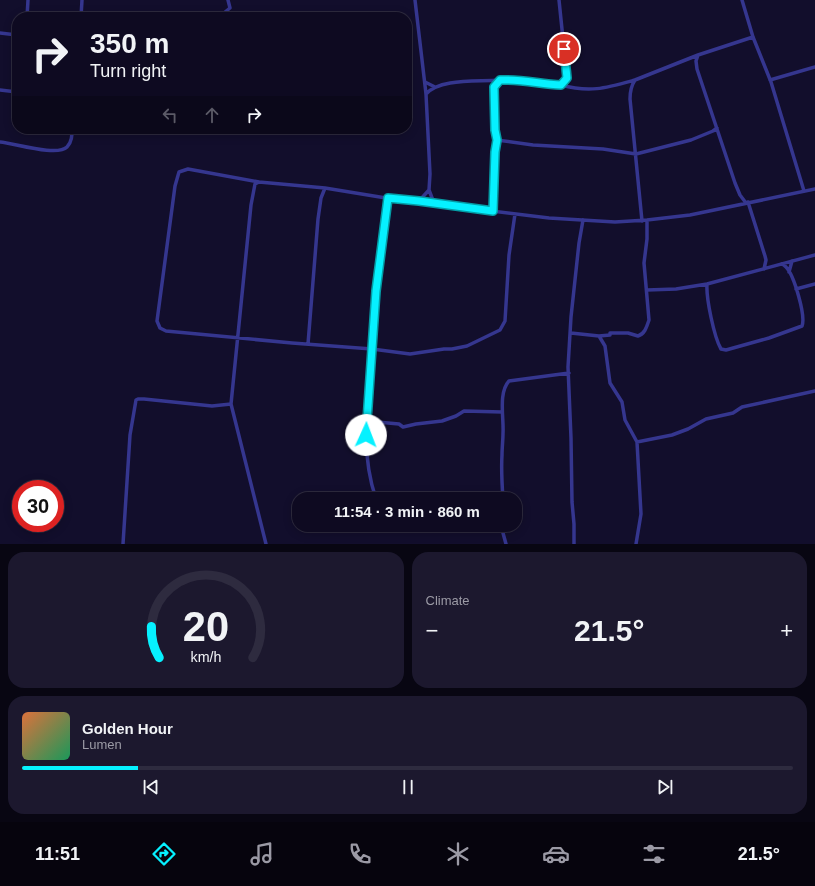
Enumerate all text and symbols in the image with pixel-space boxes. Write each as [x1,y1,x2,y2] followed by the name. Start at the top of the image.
[24,28,76,80] icon: right
[90,28,169,59] text: 350 m
[547,32,581,66] pin
[553,38,575,60] icon: arrive
[90,61,166,81] text: Turn right
[159,104,181,126] icon: left
[201,104,223,126] icon: ahead
[243,104,265,126] icon: right
[345,414,387,456] position arrow
[12,480,64,532] speed limit sign: 30
[334,503,480,520] text: 11:54 · 3 min · 860 m
[426,593,470,608] text: Climate
[183,603,229,650] text: 20
[574,614,644,647] text: 21.5°
[426,618,438,643] text: −
[780,618,793,643] text: +
[190,649,221,665] text: km/h
[82,720,173,737] text: Golden Hour
[82,737,122,752] text: Lumen
[140,776,162,798] icon: previous
[397,776,419,798] icon: pause
[654,776,676,798] icon: next
[150,840,178,868] icon: directions
[248,840,276,868] icon: music
[346,840,374,868] icon: phone
[444,840,472,868] icon: climate
[542,840,570,868] icon: car
[640,840,668,868] icon: filters
[35,844,80,864] text: 11:51
[738,844,780,864] text: 21.5°

